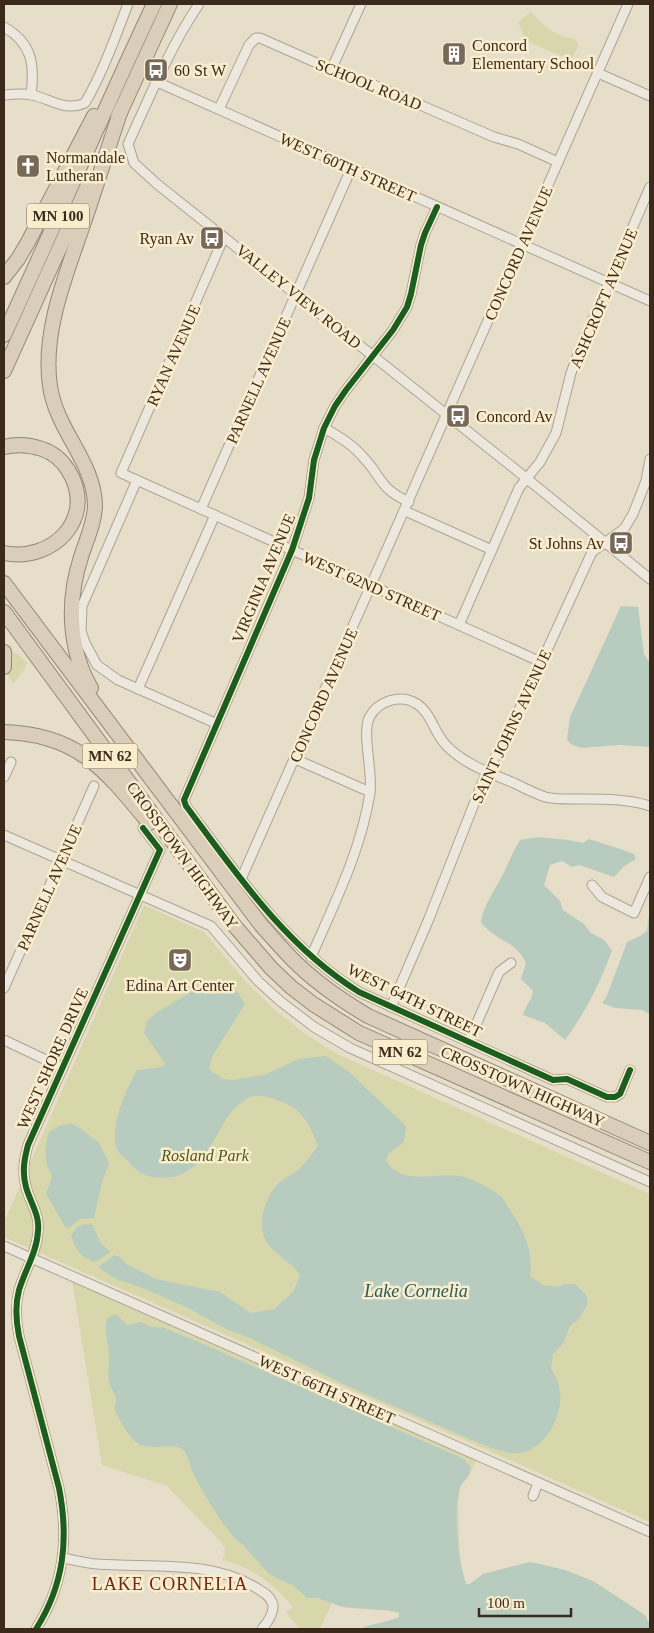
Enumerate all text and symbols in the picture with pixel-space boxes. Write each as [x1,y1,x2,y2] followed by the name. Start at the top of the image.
[472,37,595,73] place label: Concord Elementary School
[441,41,467,67] building icon: Concord Elementary School
[313,55,424,113] street label: SCHOOL ROAD
[143,57,169,83] bus stop icon: 60 St W
[174,62,227,79] place label: 60 St W
[277,130,419,205] street label: WEST 60TH STREET
[46,149,125,184] place label: Normandale Lutheran
[15,153,41,179] church icon: Normandale Lutheran
[481,183,556,323] street label: CONCORD AVENUE
[27,204,89,228] road number: MN 100
[199,225,225,251] bus stop icon: Ryan Av
[566,226,641,371] street label: ASHCROFT AVENUE
[139,230,194,248] place label: Ryan Av
[233,241,365,352] street label: VALLEY VIEW ROAD
[143,302,203,409] street label: RYAN AVENUE
[223,314,294,446] street label: PARNELL AVENUE
[445,403,471,429] bus stop icon: Concord Av
[476,408,553,425] place label: Concord Av
[229,511,298,645] street label: VIRGINIA AVENUE
[608,530,634,556] bus stop icon: St Johns Av
[529,535,604,552] place label: St Johns Av
[300,548,444,625] street label: WEST 62ND STREET
[286,625,361,765] street label: CONCORD AVENUE
[468,647,555,806] street label: SAINT JOHNS AVENUE
[82,744,138,768] road number: MN 62
[124,779,242,932] street label: CROSSTOWN HIGHWAY
[14,821,85,953] street label: PARNELL AVENUE
[167,947,193,973] theatre icon: Edina Art Center
[345,961,485,1040] street label: WEST 64TH STREET
[126,977,235,994] place label: Edina Art Center
[14,985,91,1131] street label: WEST SHORE DRIVE
[372,1040,428,1064] road number: MN 62
[438,1043,608,1130] street label: CROSSTOWN HIGHWAY
[160,1147,250,1164] park label: Rosland Park
[363,1281,468,1301] water label: Lake Cornelia
[256,1352,398,1427] street label: WEST 66TH STREET
[92,1574,248,1594] district label: LAKE CORNELIA
[479,1586,572,1618] scale bar
[487,1595,525,1611] text: 100 m

